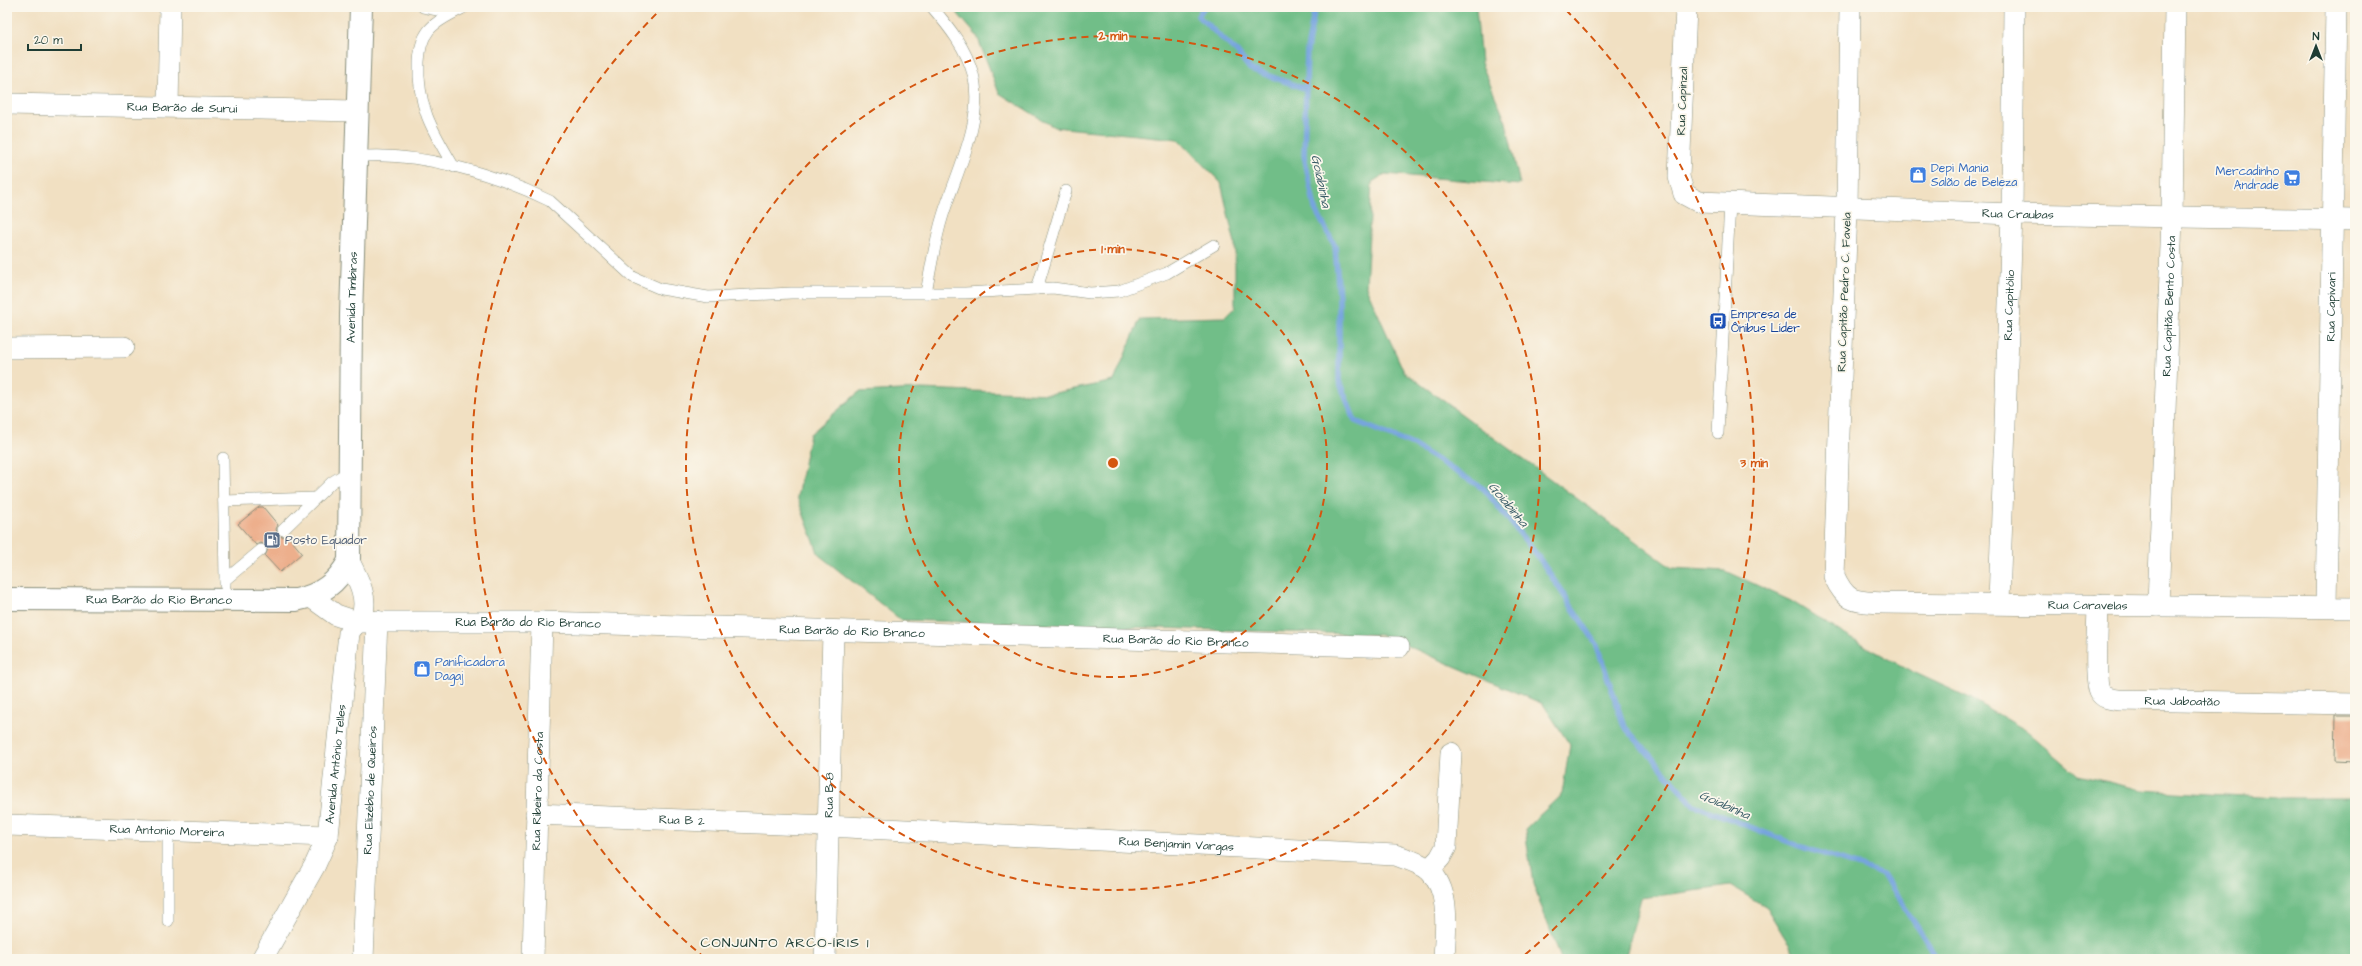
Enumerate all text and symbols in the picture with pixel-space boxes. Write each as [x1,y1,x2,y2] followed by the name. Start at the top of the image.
[28,26,81,52] scale bar
[2296,26,2336,66] north arrow
[1098,28,1127,45] text: 2 min
[2313,29,2320,44] text: N
[34,32,63,49] text: 20 m
[1673,66,1692,136] street label: Rua Capinzal
[127,98,237,118] street label: Rua Barão de Surui
[1307,153,1336,211] water label: Goiabinha
[1931,160,2017,191] place label: Depi Mania Salão de Beleza
[2216,163,2280,194] place label: Mercadinho Andrade
[1908,165,1928,185] shop icon: Depi Mania Salão de Beleza
[2282,168,2302,188] supermarket icon: Mercadinho Andrade
[1982,205,2054,224] street label: Rua Craubas
[1833,212,1856,372] street label: Rua Capitão Pedro C. Favela
[2158,235,2180,377] street label: Rua Capitão Bento Costa
[1101,241,1125,258] text: 1 min
[343,251,362,343] street label: Avenida Timbiras
[2000,269,2019,341] street label: Rua Capitólio
[2322,272,2341,342] street label: Rua Capivari
[1731,306,1800,337] place label: Empresa de Ônibus Líder
[1708,311,1728,331] bus stop icon: Empresa de Ônibus Líder
[1739,455,1768,472] text: 3 min
[1106,456,1120,470] centre of rings
[1484,478,1533,532] water label: Goiabinha
[262,530,282,550] fuel station icon: Posto Equador
[285,532,367,549] place label: Posto Equador
[86,591,232,609] street label: Rua Barão do Rio Branco
[2048,597,2128,615] street label: Rua Caravelas
[455,614,601,633] street label: Rua Barão do Rio Branco
[779,621,925,642] street label: Rua Barão do Rio Branco
[1103,630,1249,652] street label: Rua Barão do Rio Branco
[435,654,505,686] place label: Panificadora Dagaj
[412,659,432,679] shop icon: Panificadora Dagaj
[2144,692,2220,711] street label: Rua Jaboatão
[321,703,351,825] street label: Avenida Antônio Telles
[359,725,382,855] street label: Rua Elizébio de Queirós
[528,732,548,851] street label: Rua Ribeiro da Costa
[820,772,839,818] street label: Rua B-8
[1696,786,1754,825] water label: Goiabinha
[659,811,705,830] street label: Rua B 2
[109,821,224,841] street label: Rua Antonio Moreira
[1118,833,1234,856] street label: Rua Benjamin Vargas
[700,933,870,953] district label: CONJUNTO ARCO-ÍRIS 1

